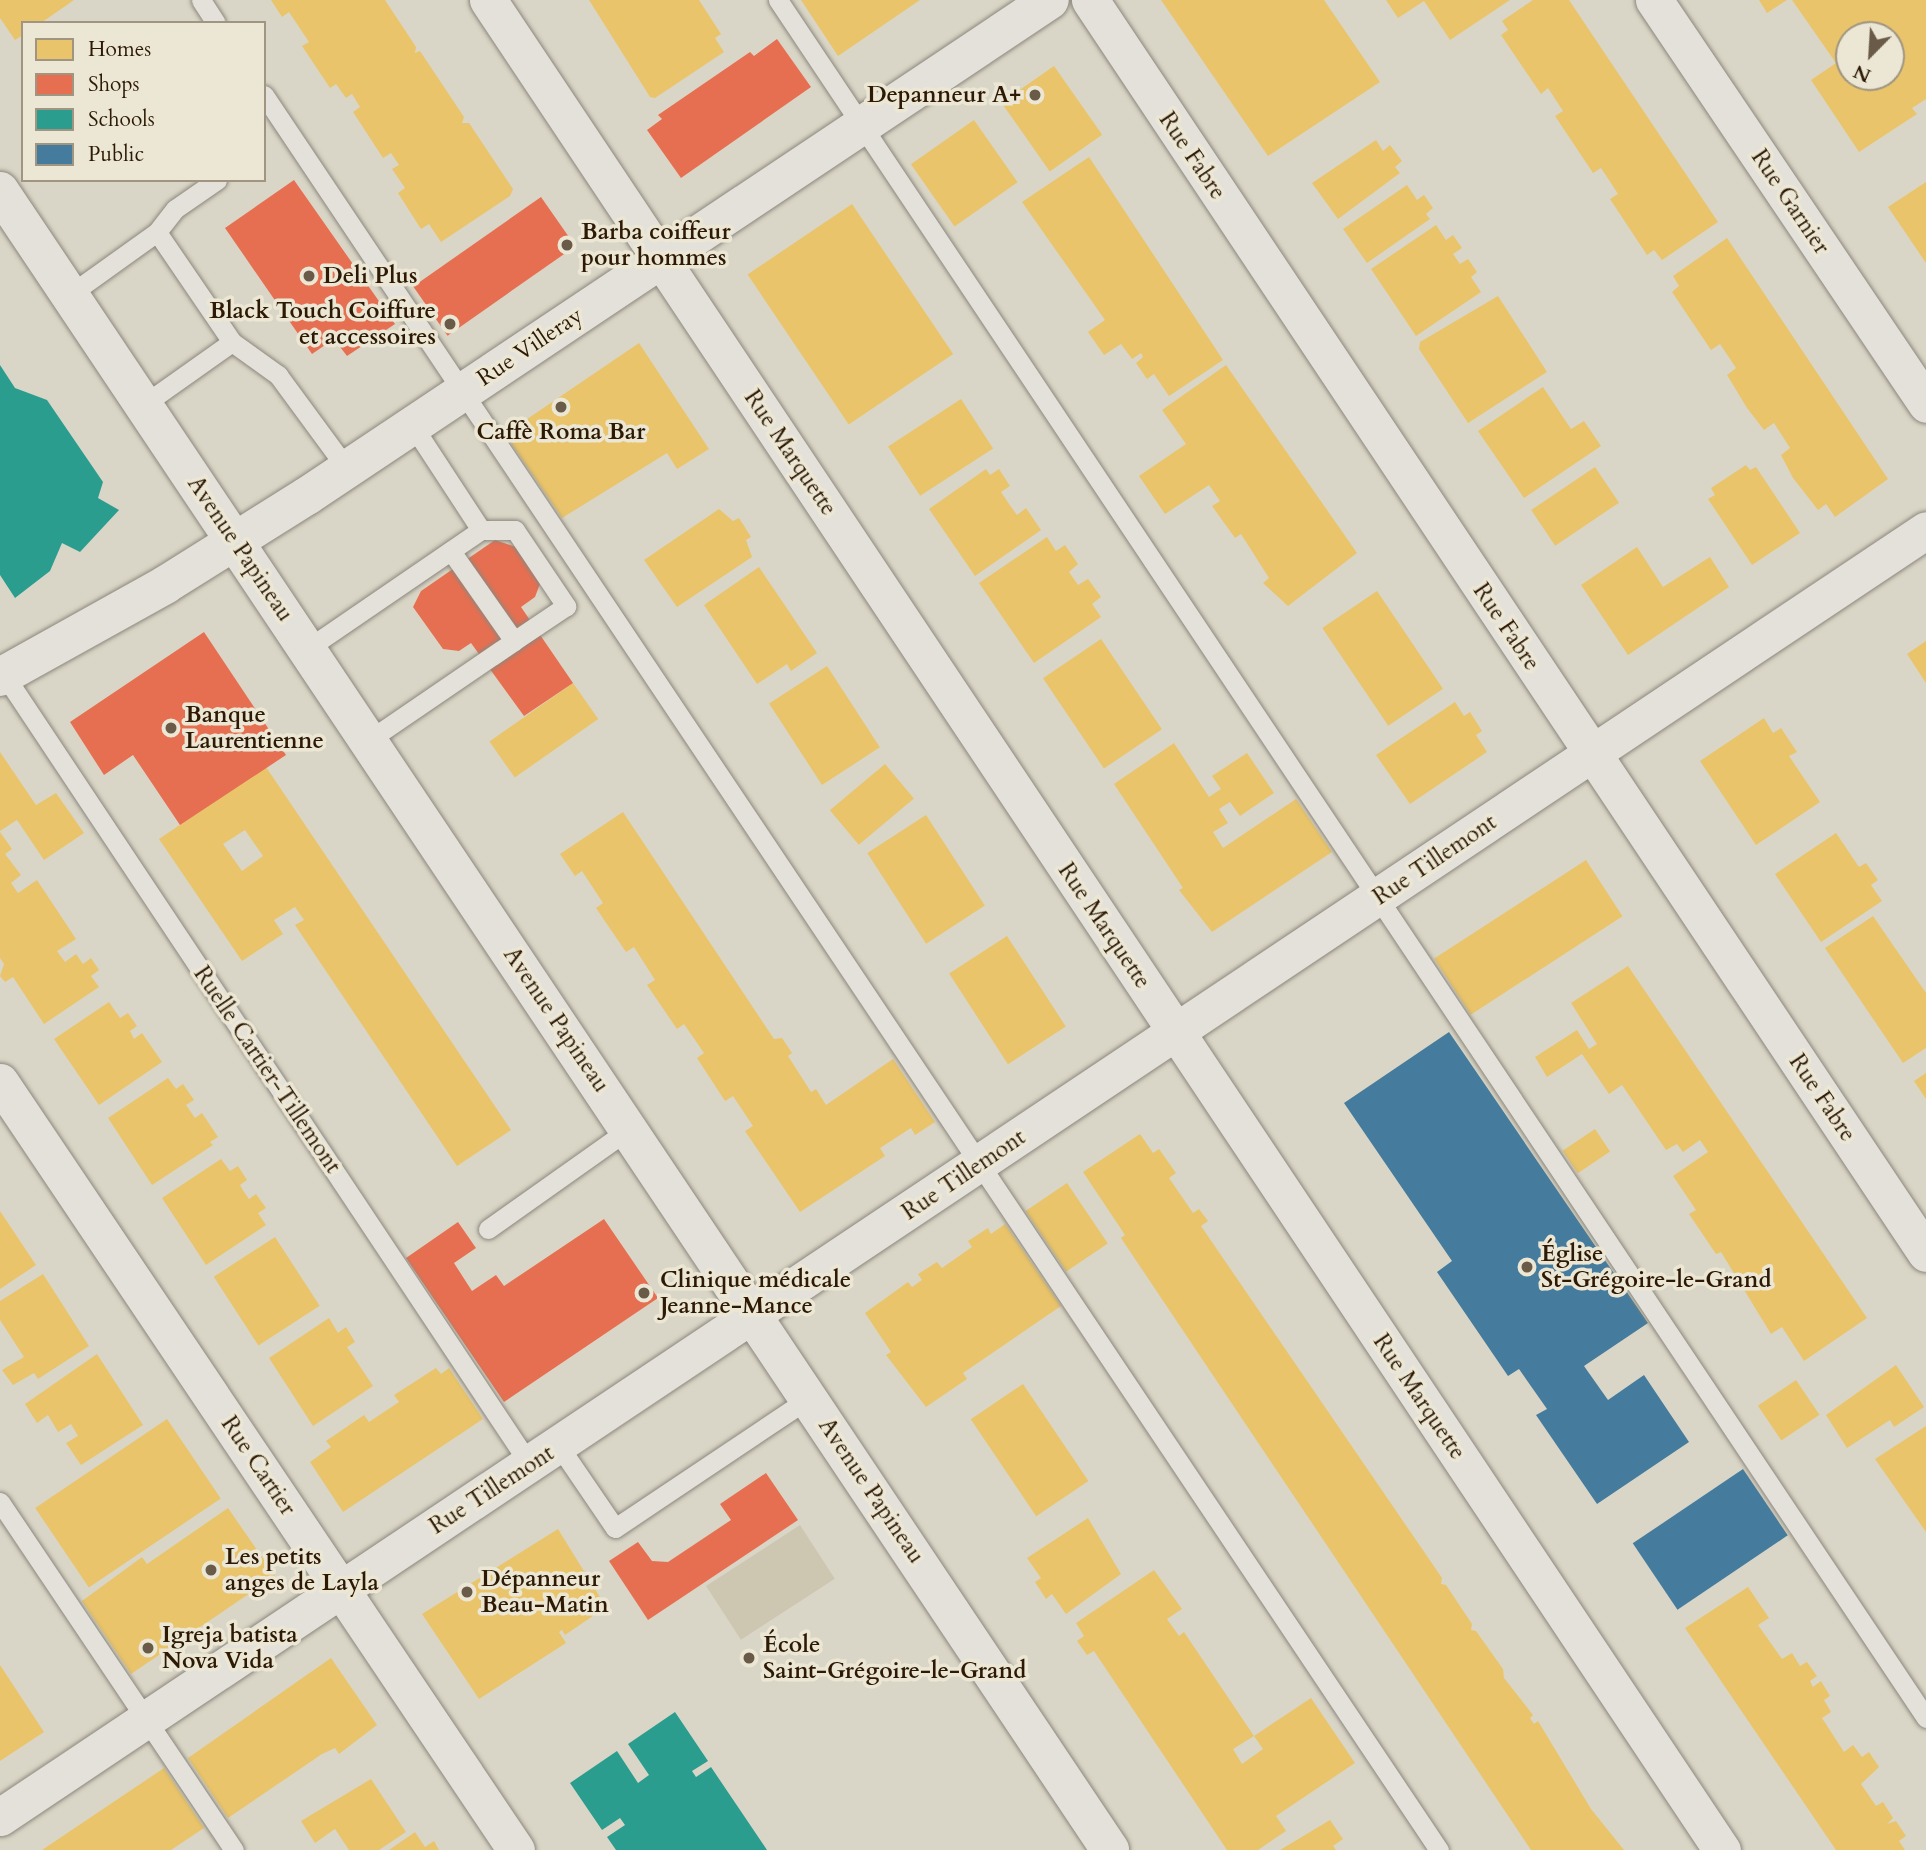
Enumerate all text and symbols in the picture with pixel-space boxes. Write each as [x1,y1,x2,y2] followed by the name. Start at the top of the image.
[21,21,266,182] legend
[1835,21,1905,91] north arrow
[88,35,151,64] text: Homes
[1849,58,1875,89] text: N
[88,70,140,99] text: Shops
[867,81,1021,109] place label: Depanneur A+
[1027,87,1043,103] marker: Depanneur A+
[88,105,155,134] text: Schools
[1153,107,1231,205] street label: Rue Fabre
[88,140,144,169] text: Public
[1745,145,1835,259] street label: Rue Garnier
[581,218,731,272] place label: Barba coiffeur pour hommes
[559,237,575,253] marker: Barba coiffeur pour hommes
[323,262,418,290] place label: Deli Plus
[301,268,317,284] marker: Deli Plus
[209,297,436,351] place label: Black Touch Coiffure et accessoires
[472,302,588,392] street label: Rue Villeray
[442,316,458,332] marker: Black Touch Coiffure et accessoires
[738,385,842,521] street label: Rue Marquette
[553,399,569,415] marker: Caffè Roma Bar
[476,418,646,446] place label: Caffè Roma Bar
[181,471,299,627] street label: Avenue Papineau
[1467,578,1545,676] street label: Rue Fabre
[185,701,324,755] place label: Banque Laurentienne
[163,720,179,736] marker: Banque Laurentienne
[1368,809,1502,911] street label: Rue Tillemont
[1052,858,1156,994] street label: Rue Marquette
[497,942,615,1098] street label: Avenue Papineau
[187,961,347,1179] street label: Ruelle Cartier-Tillemont
[1783,1049,1861,1147] street label: Rue Fabre
[897,1124,1031,1226] street label: Rue Tillemont
[1541,1240,1772,1294] place label: Église St-Grégoire-le-Grand
[1519,1259,1535,1275] marker: Église St-Grégoire-le-Grand
[660,1266,851,1320] place label: Clinique médicale Jeanne-Mance
[634,1283,654,1303] marker: Clinique médicale Jeanne-Mance
[1367,1329,1471,1465] street label: Rue Marquette
[215,1411,301,1521] street label: Rue Cartier
[812,1413,930,1569] street label: Avenue Papineau
[425,1440,559,1540] street label: Rue Tillemont
[225,1543,379,1597] place label: Les petits anges de Layla
[203,1562,219,1578] marker: Les petits anges de Layla
[481,1565,609,1619] place label: Dépanneur Beau-Matin
[459,1584,475,1600] marker: Dépanneur Beau-Matin
[162,1621,298,1675] place label: Igreja batista Nova Vida
[763,1631,1026,1685] place label: École Saint-Grégoire-le-Grand
[140,1640,156,1656] marker: Igreja batista Nova Vida
[741,1650,757,1666] marker: École Saint-Grégoire-le-Grand

